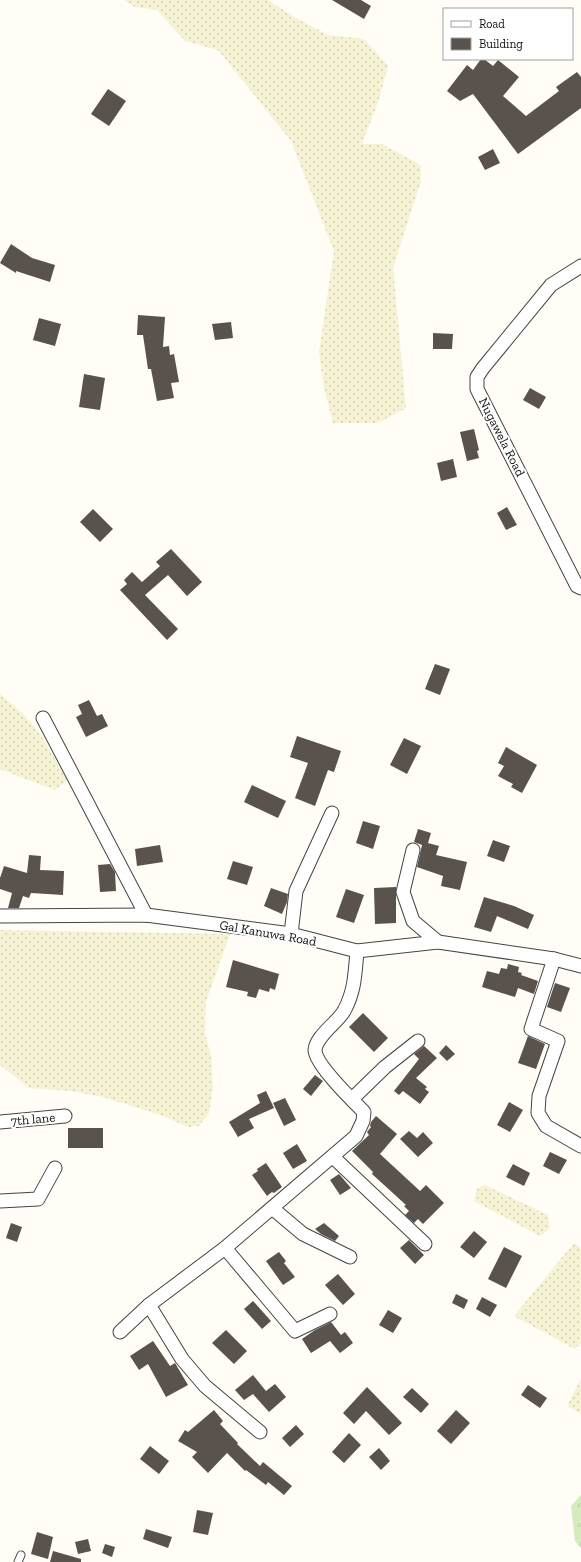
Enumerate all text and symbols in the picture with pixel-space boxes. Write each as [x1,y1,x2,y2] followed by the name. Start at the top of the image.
[443,8,573,60] legend
[479,17,505,31] text: Road
[479,37,523,51] text: Building
[476,395,528,479] street label: Nugawela Road
[218,917,318,949] street label: Gal Kanuwa Road
[10,1110,56,1128] street label: 7th lane

